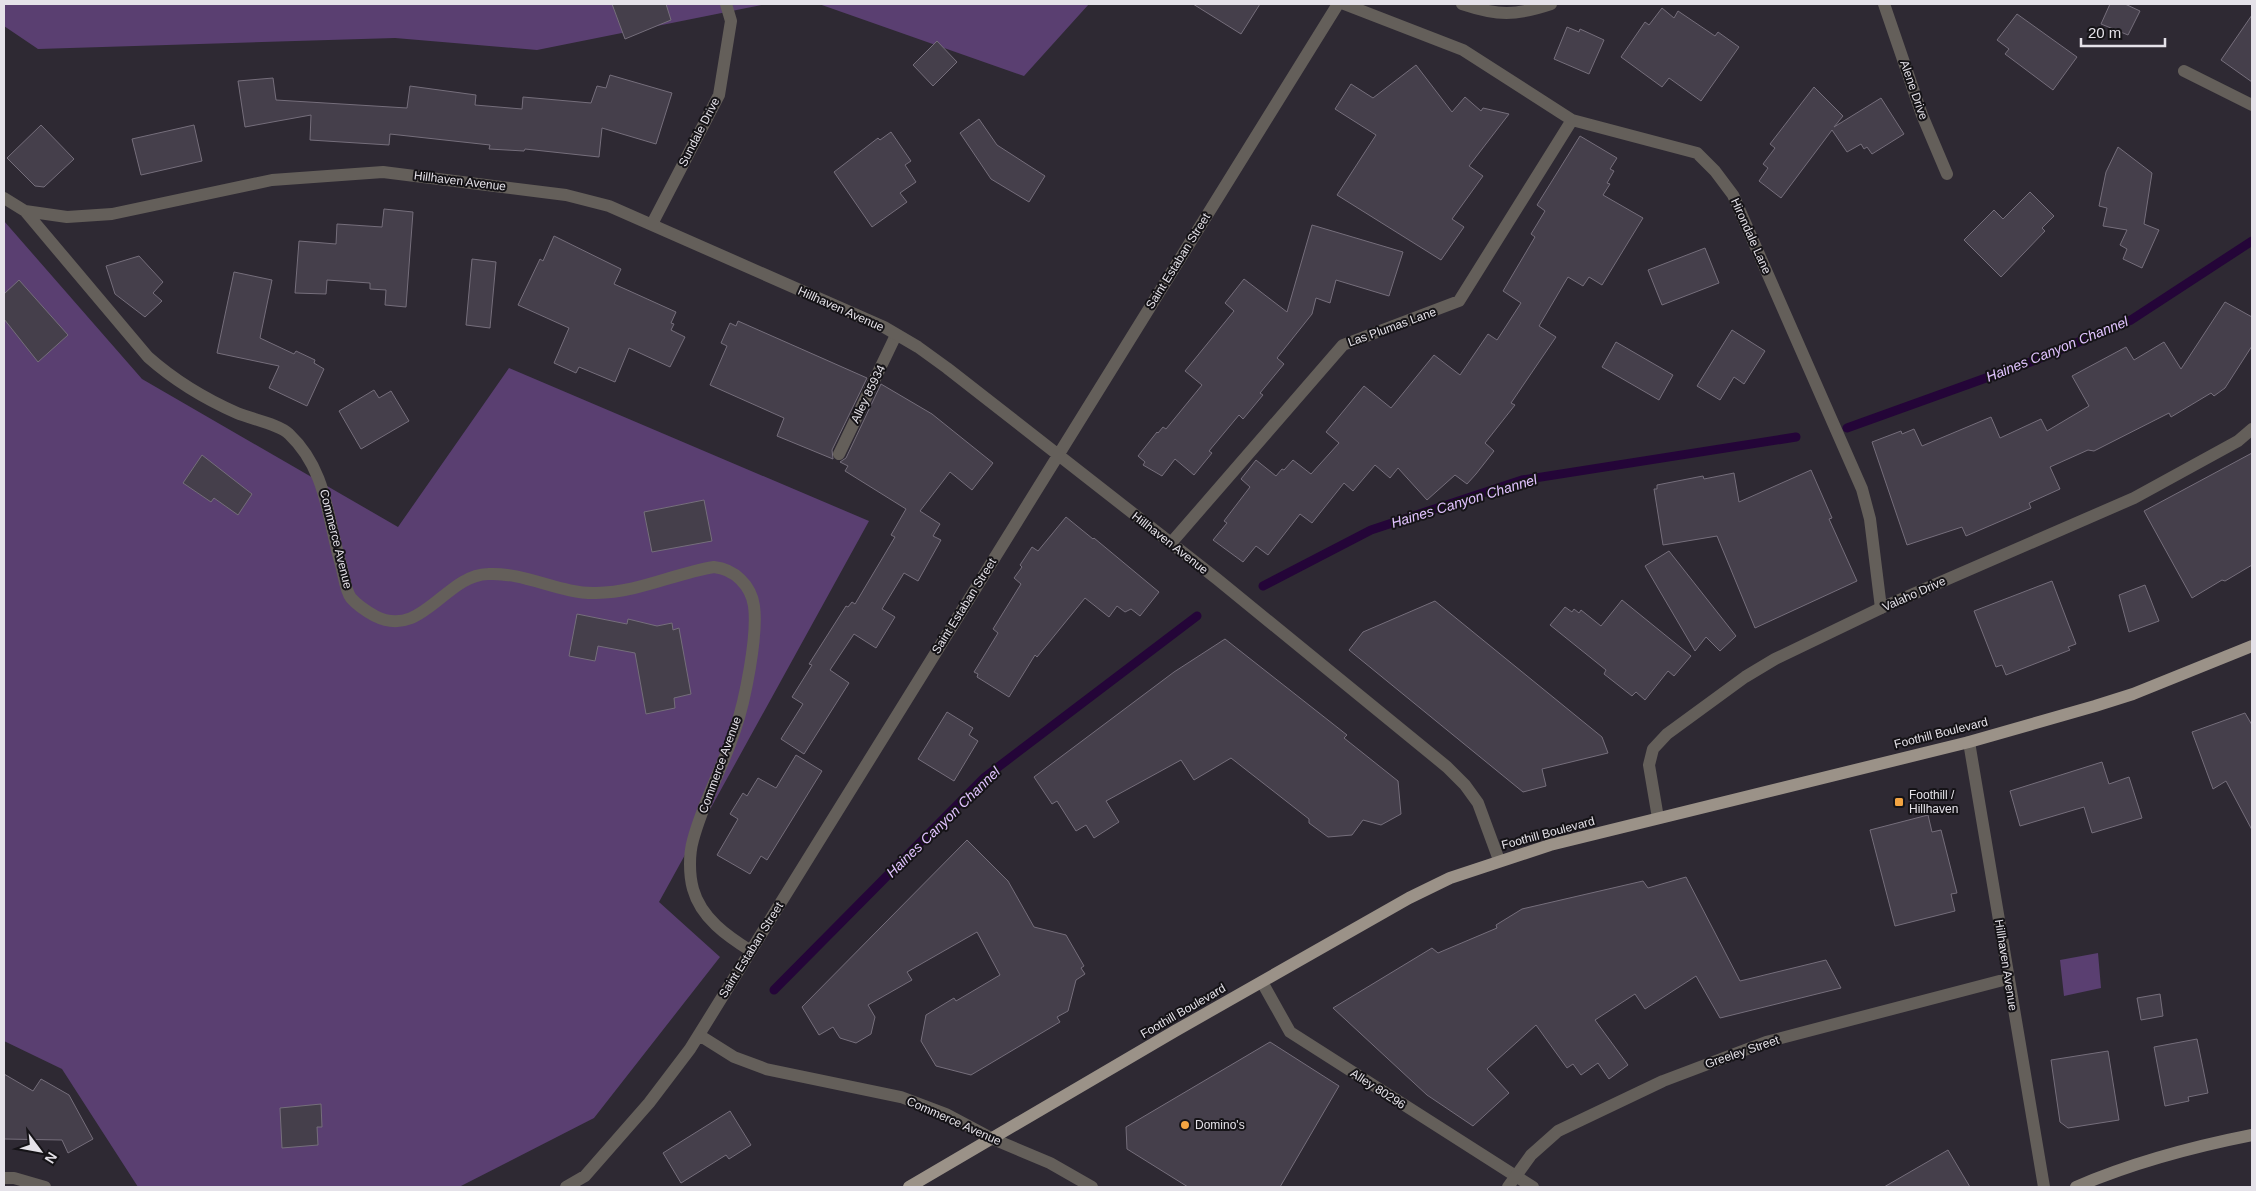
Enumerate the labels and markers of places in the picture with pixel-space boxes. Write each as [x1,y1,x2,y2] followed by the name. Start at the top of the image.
[1909,788,1958,816] place label: Foothill / Hillhaven
[1893,796,1905,808] marker: Foothill / Hillhaven
[1195,1118,1245,1132] place label: Domino's
[1179,1119,1191,1131] marker: Domino's

